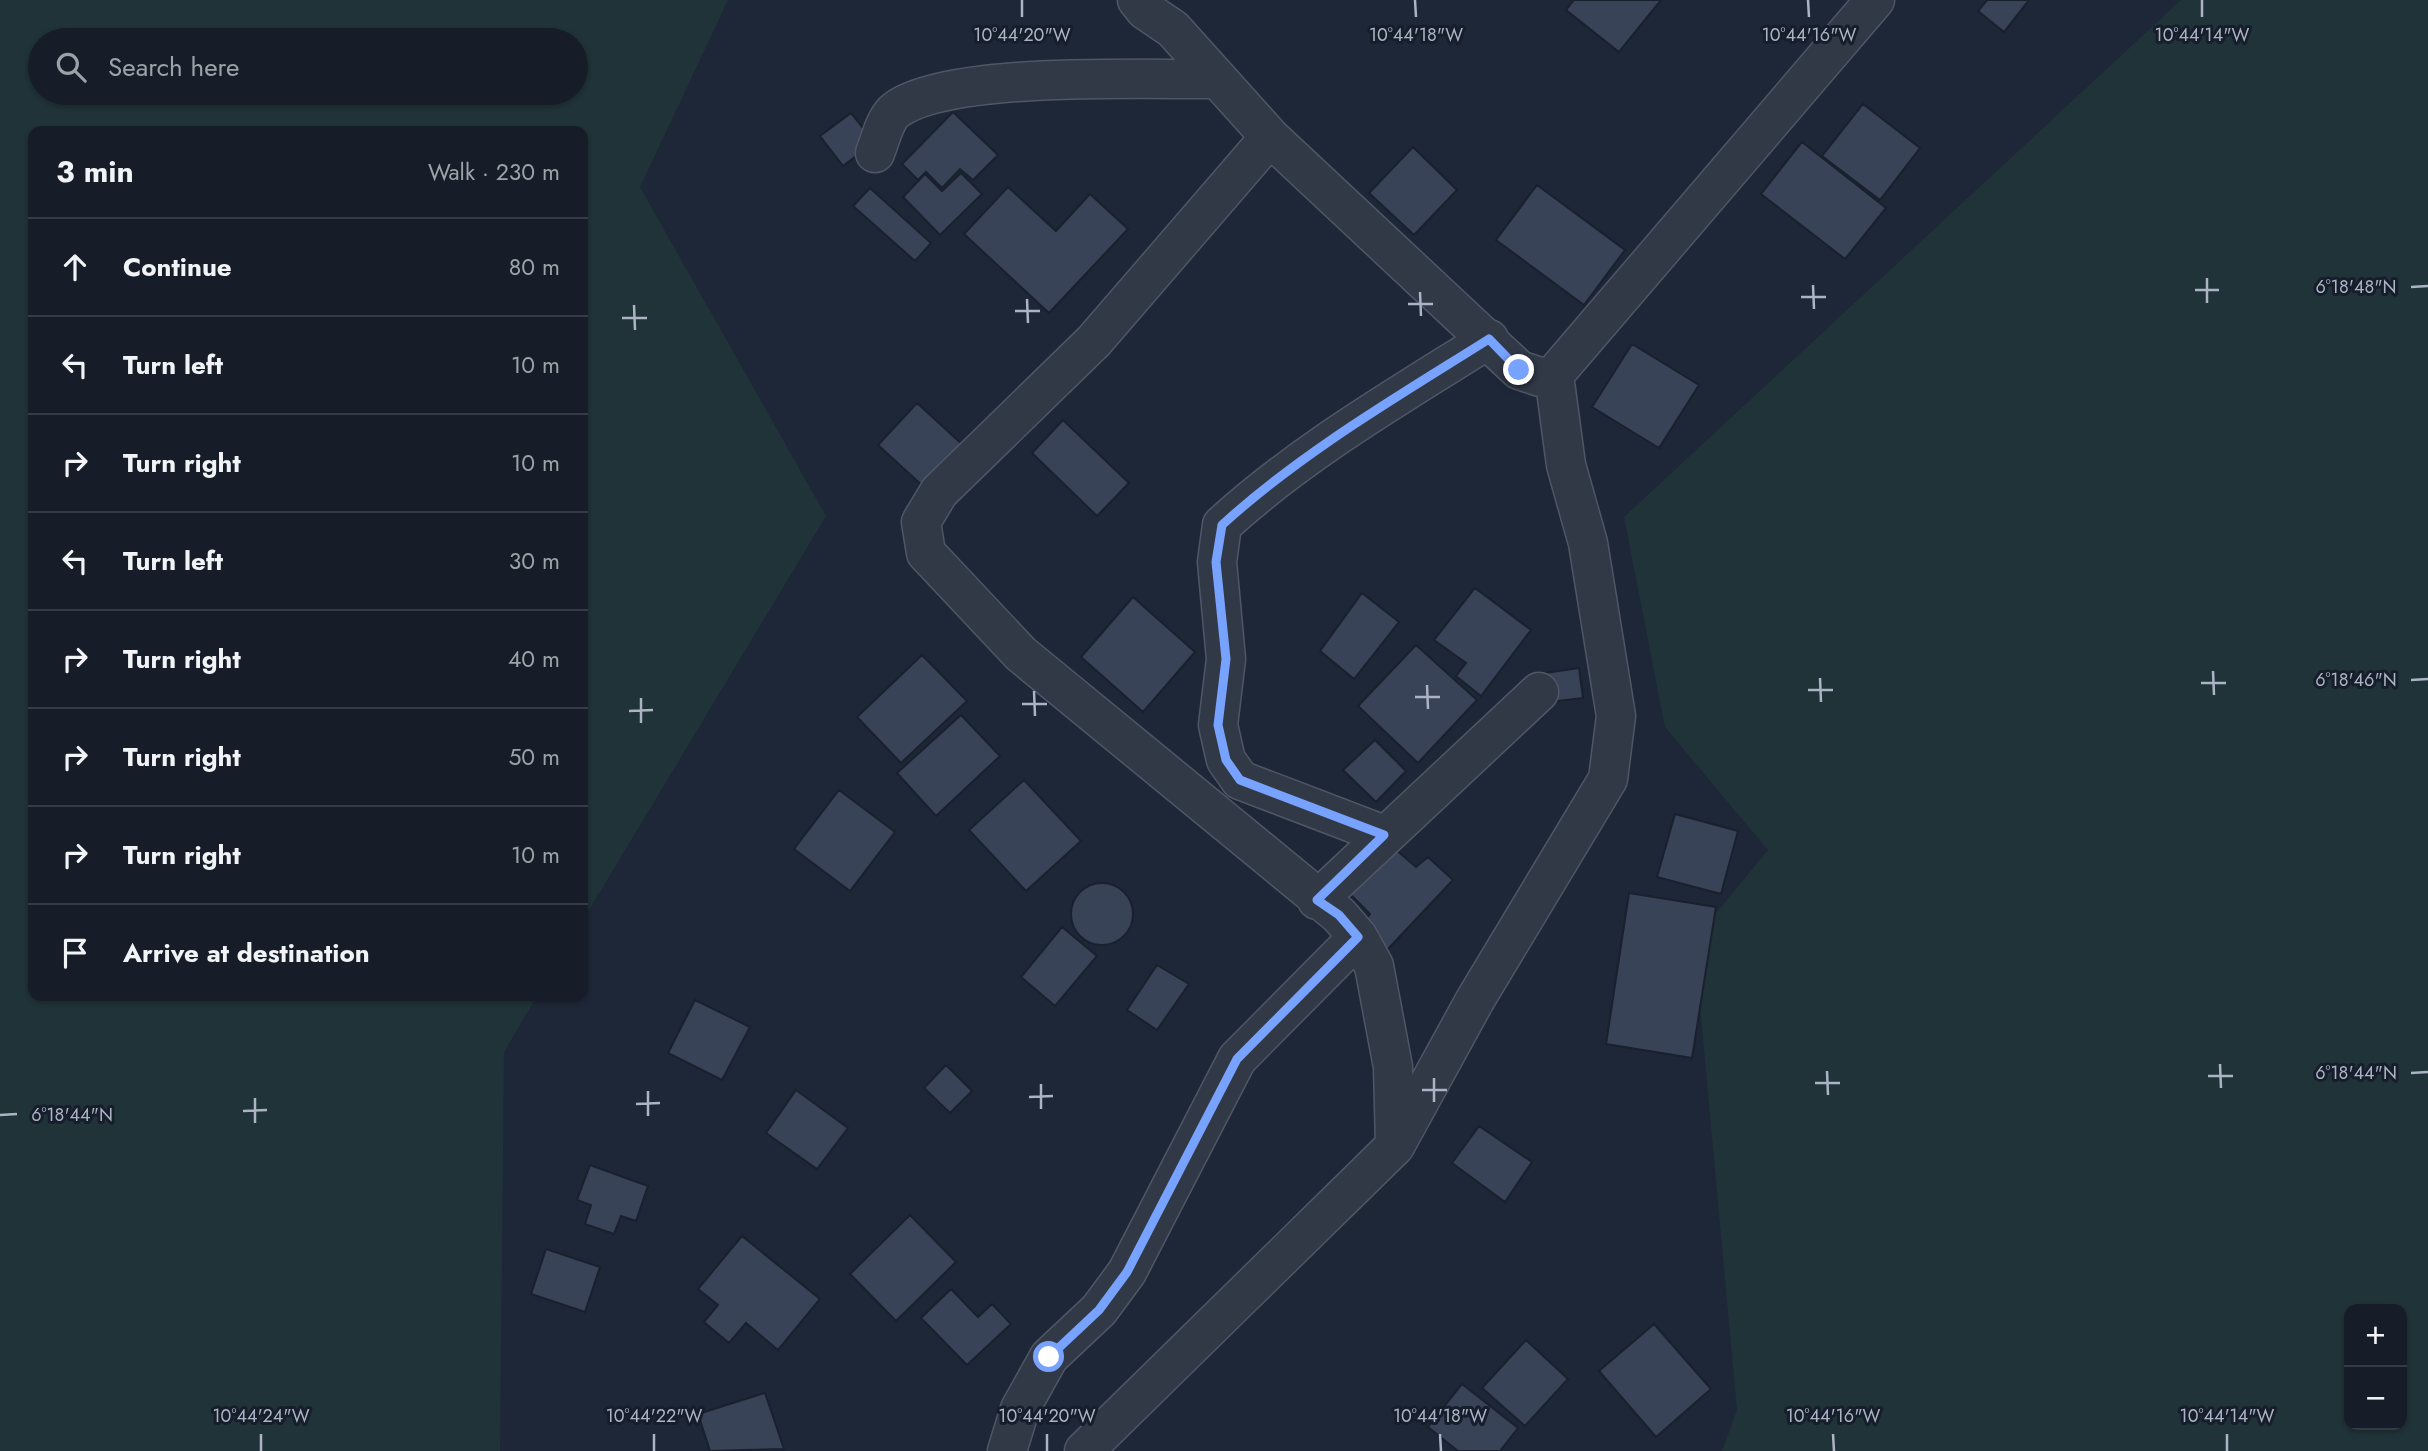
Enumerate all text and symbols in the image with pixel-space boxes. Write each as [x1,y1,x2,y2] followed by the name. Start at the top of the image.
[973,22,1071,48] text: 10°44'20"W
[1369,22,1463,48] text: 10°44'18"W
[1762,22,1857,48] text: 10°44'16"W
[2155,22,2250,48] text: 10°44'14"W
[28,28,588,105] search box
[52,48,90,86] icon: search
[108,48,240,86] text: Search here
[56,150,134,193] text: 3 min
[428,155,560,189] text: Walk · 230 m
[56,248,94,286] icon: ahead
[123,248,232,286] text: Continue
[509,250,560,284] text: 80 m
[2315,274,2397,300] text: 6°18'48"N
[56,346,94,384] icon: left
[123,346,223,384] text: Turn left
[511,348,560,382] text: 10 m
[1503,354,1534,385] route end
[56,444,94,482] icon: right
[123,444,241,482] text: Turn right
[511,446,560,480] text: 10 m
[56,542,94,580] icon: left
[123,542,223,580] text: Turn left
[509,544,560,578] text: 30 m
[56,640,94,678] icon: right
[123,640,241,678] text: Turn right
[508,642,560,676] text: 40 m
[2315,667,2397,693] text: 6°18'46"N
[56,738,94,776] icon: right
[123,738,241,776] text: Turn right
[508,740,560,774] text: 50 m
[56,836,94,874] icon: right
[123,836,241,874] text: Turn right
[511,838,560,872] text: 10 m
[56,934,94,972] icon: arrive
[123,934,370,972] text: Arrive at destination
[2315,1060,2397,1086] text: 6°18'44"N
[31,1102,113,1128] text: 6°18'44"N
[2344,1304,2407,1430] map controls
[2344,1304,2407,1367] button: +
[1033,1341,1064,1372] route start
[2344,1367,2407,1430] button: −
[213,1403,310,1429] text: 10°44'24"W
[606,1403,703,1429] text: 10°44'22"W
[998,1403,1096,1429] text: 10°44'20"W
[1393,1403,1487,1429] text: 10°44'18"W
[1786,1403,1881,1429] text: 10°44'16"W
[2180,1403,2275,1429] text: 10°44'14"W

